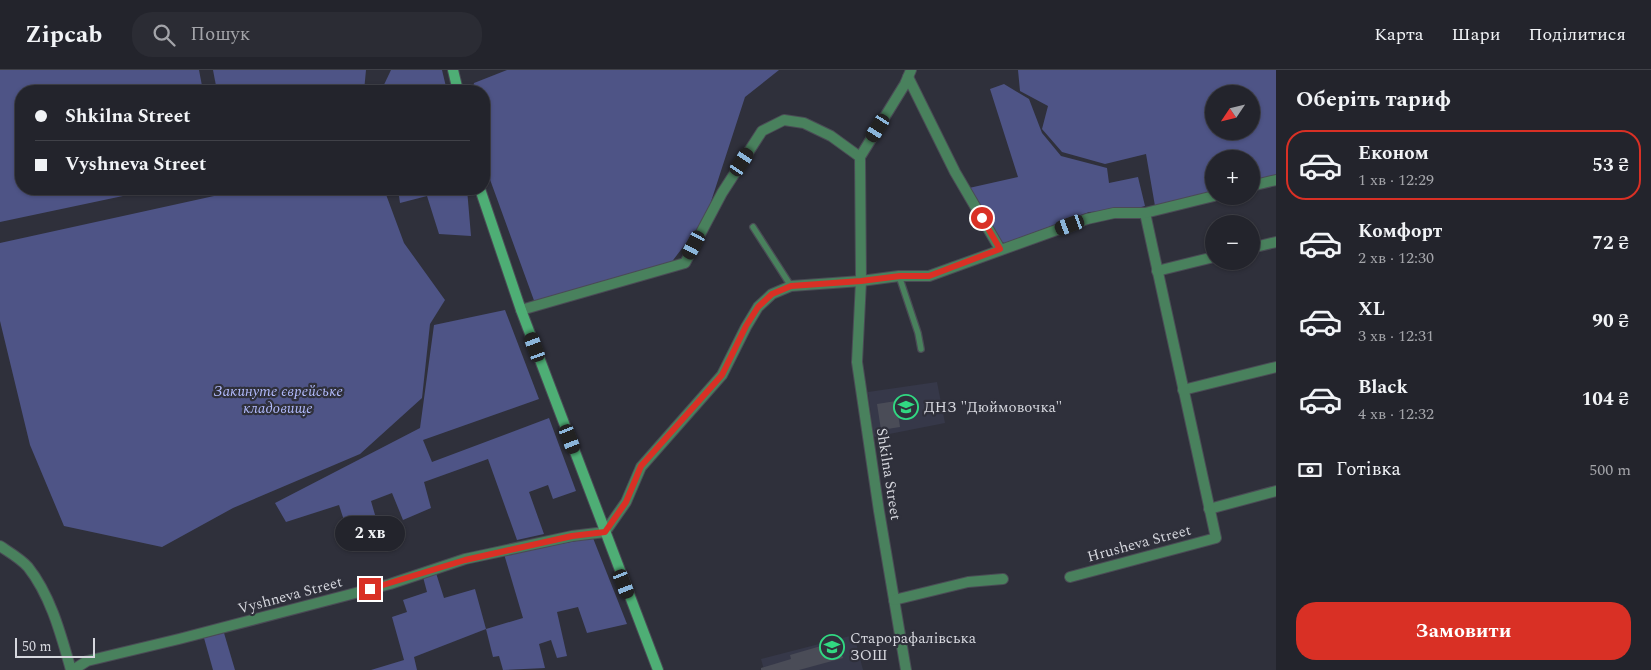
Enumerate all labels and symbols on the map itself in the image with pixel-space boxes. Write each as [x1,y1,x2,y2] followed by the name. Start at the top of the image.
[1205,85,1260,140] north arrow
[863,111,892,145] car
[727,145,756,179] car
[971,207,993,229] route start
[1053,213,1086,237] car
[680,228,707,262] car
[522,330,547,364] car
[213,380,343,420] park label: Закинуте єврейське кладовище
[893,394,919,420] school or university icon: ДНЗ "Дюймовочка"
[924,396,1062,419] place label: ДНЗ "Дюймовочка"
[557,422,582,456] car
[870,426,907,522] street label: Shkilna Street
[335,516,405,552] callout: 2 хв
[1085,519,1194,568] street label: Hrusheva Street
[611,567,636,601] car
[235,571,345,620] street label: Vyshneva Street
[359,578,381,600] route end
[850,627,977,667] place label: Старорафалівська ЗОШ
[819,634,845,660] school or university icon: Старорафалівська ЗОШ
[15,635,95,658] scale bar

